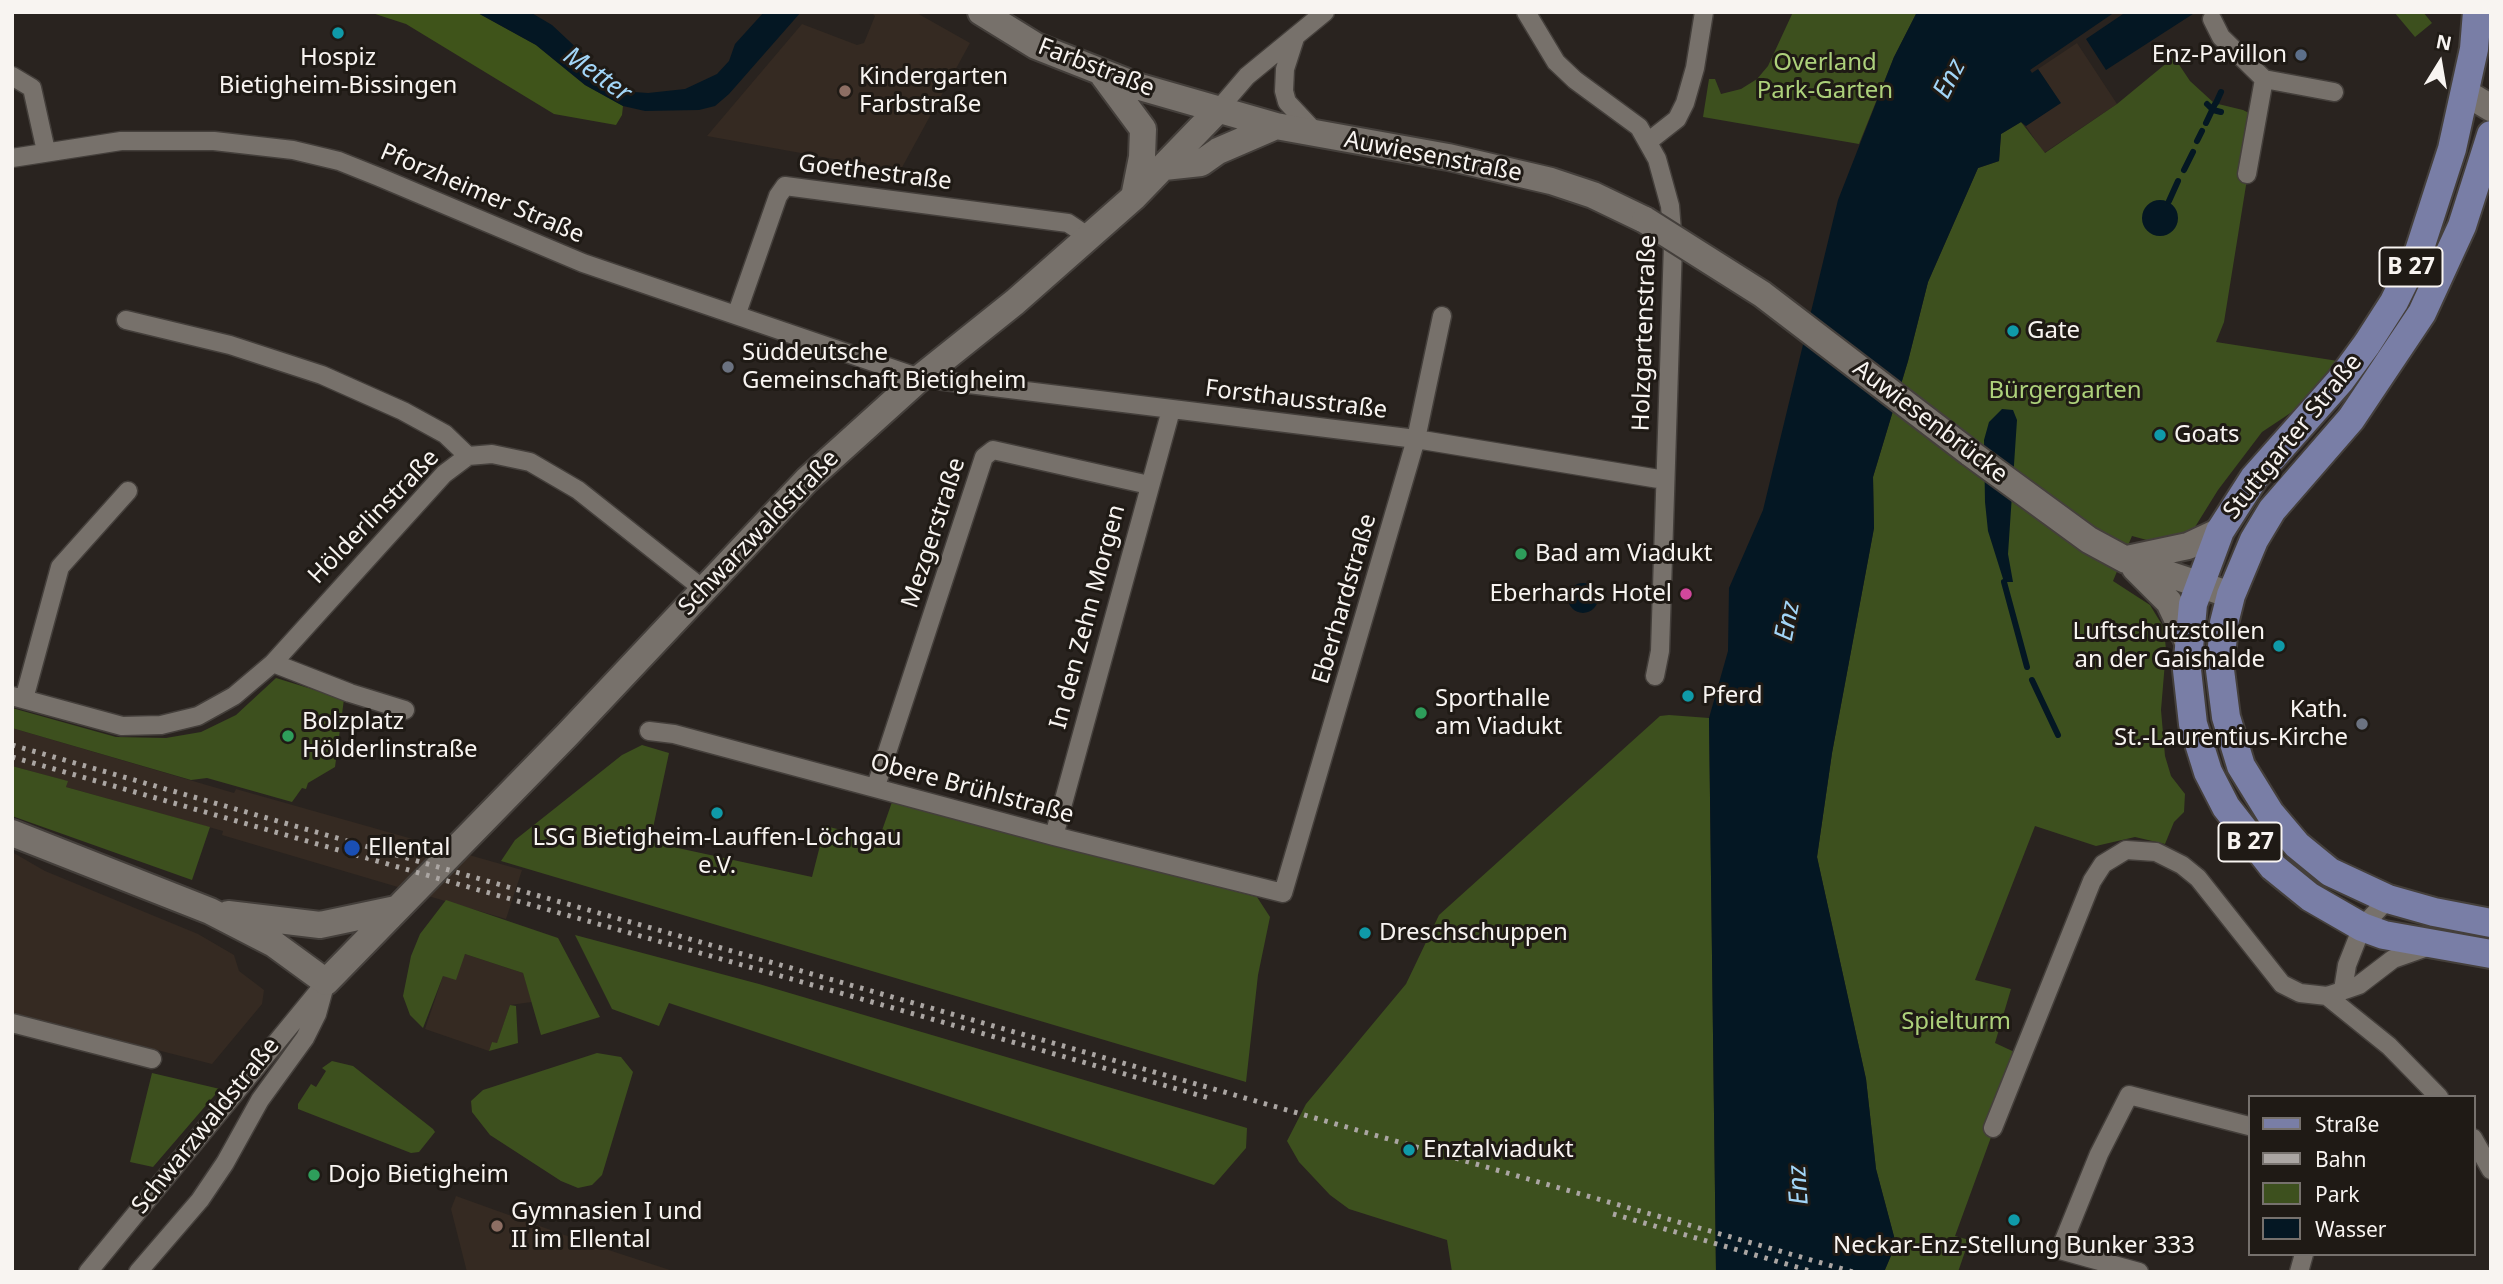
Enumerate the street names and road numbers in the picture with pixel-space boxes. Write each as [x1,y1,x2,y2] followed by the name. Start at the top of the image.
[1034,33,1158,103] street label: Farbstraße
[1342,126,1524,188] street label: Auwiesenstraße
[376,138,588,250] street label: Pforzheimer Straße
[797,149,953,197] street label: Goethestraße
[1627,234,1663,432] street label: Holzgartenstraße
[2380,248,2442,286] road number: B 27
[2218,349,2368,525] street label: Stuttgarter Straße
[1847,355,2013,489] street label: Auwiesenbrücke
[1203,375,1389,425] street label: Forsthausstraße
[303,444,445,590] street label: Hölderlinstraße
[673,445,845,621] street label: Schwarzwaldstraße
[896,454,972,612] street label: Mezgerstraße
[1044,502,1132,732] street label: In den Zehn Morgen
[1307,511,1383,687] street label: Eberhardstraße
[867,748,1077,830] street label: Obere Brühlstraße
[2218,822,2282,862] road number: B 27
[126,1032,286,1220] street label: Schwarzwaldstraße

